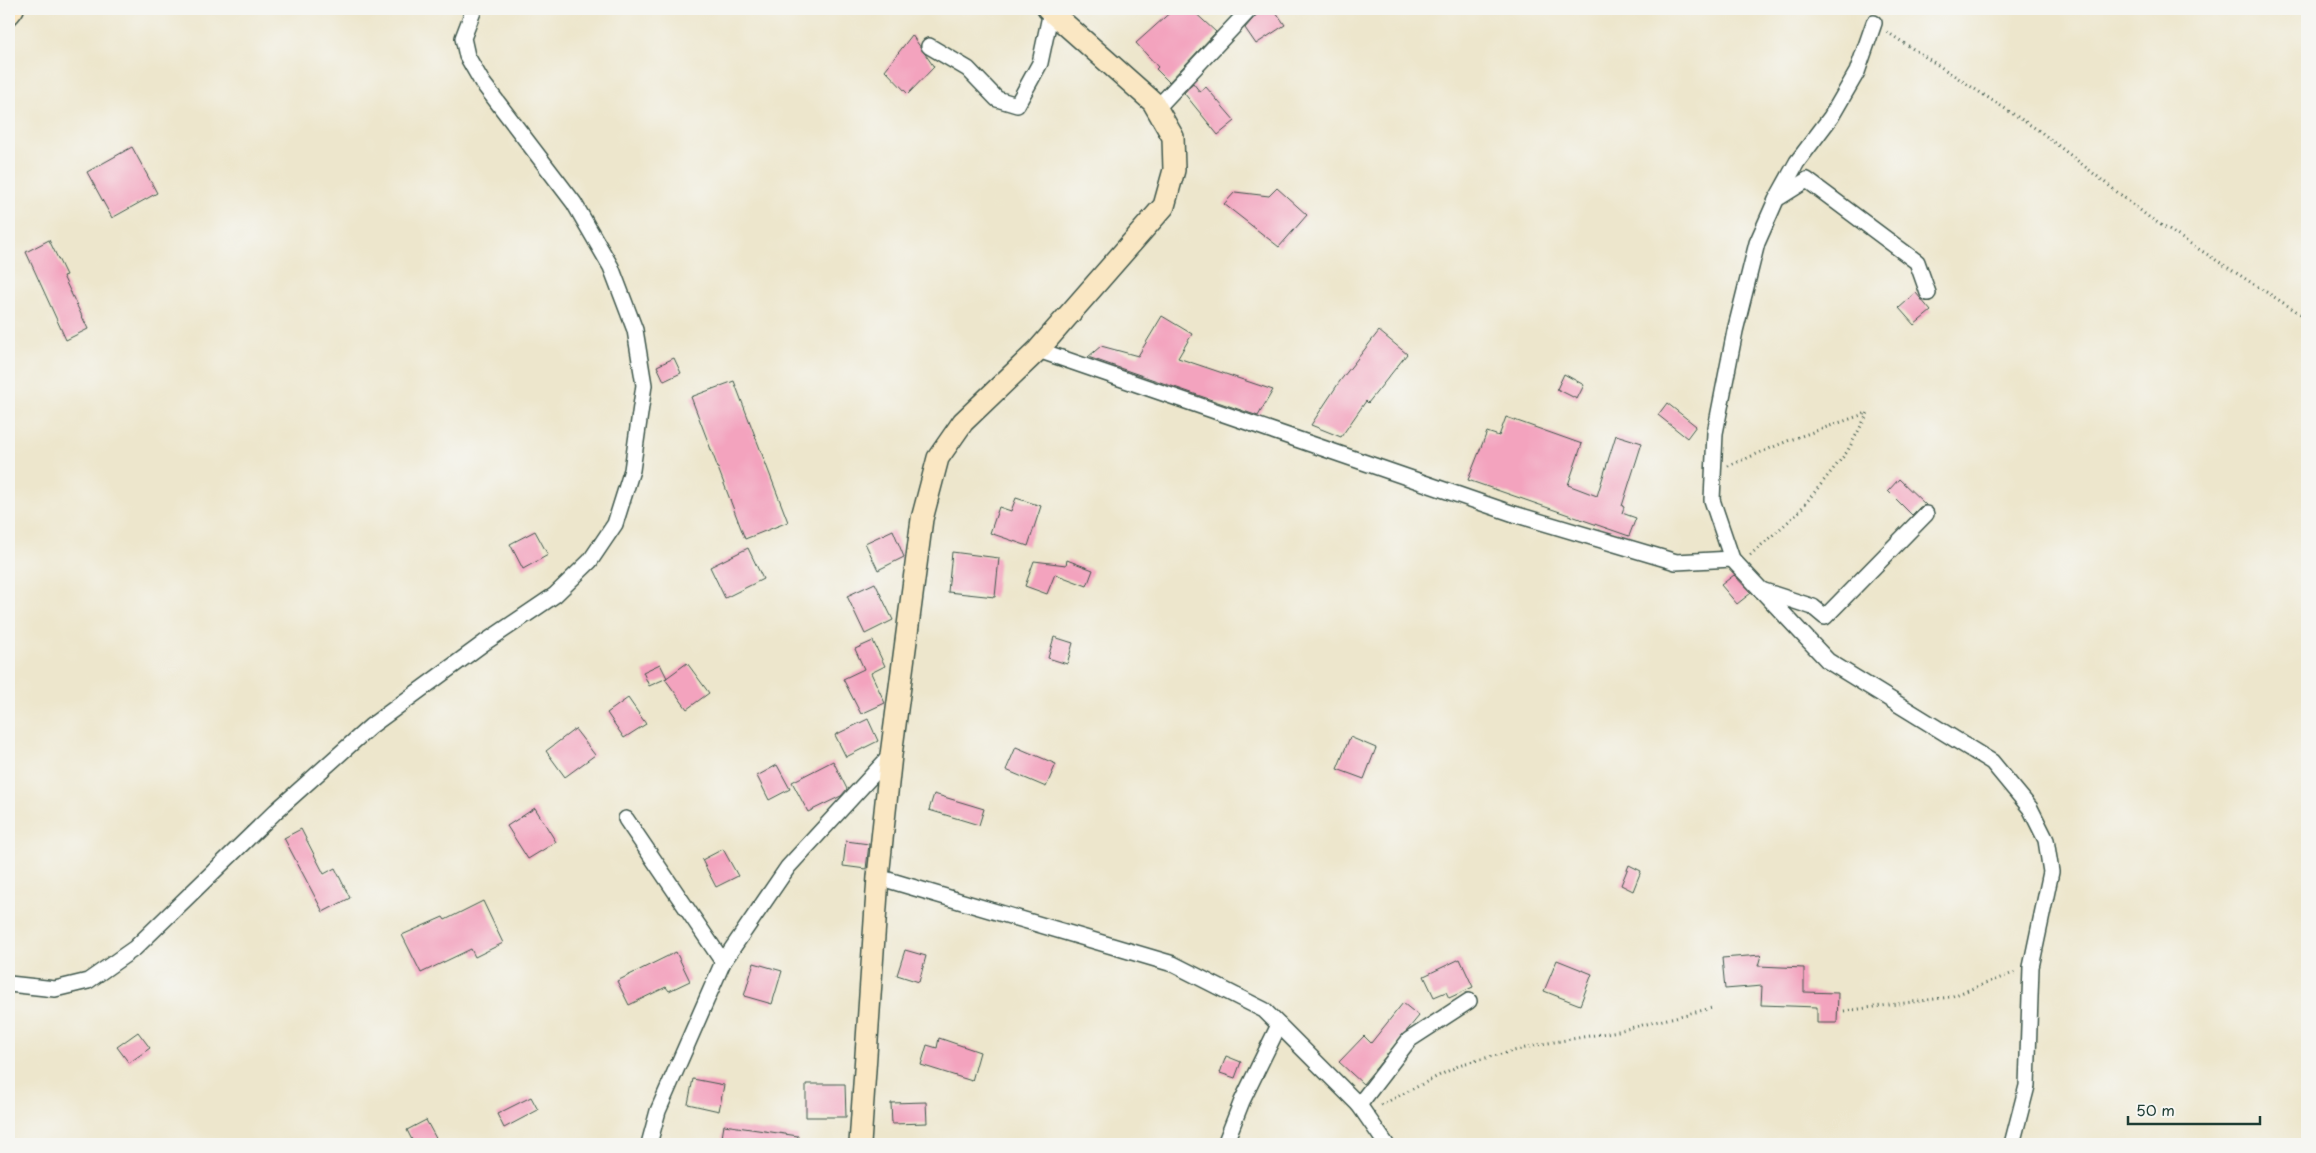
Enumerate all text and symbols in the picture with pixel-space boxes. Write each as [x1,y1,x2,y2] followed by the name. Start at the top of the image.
[2128,1093,2261,1125] scale bar
[2136,1098,2175,1121] text: 50 m

